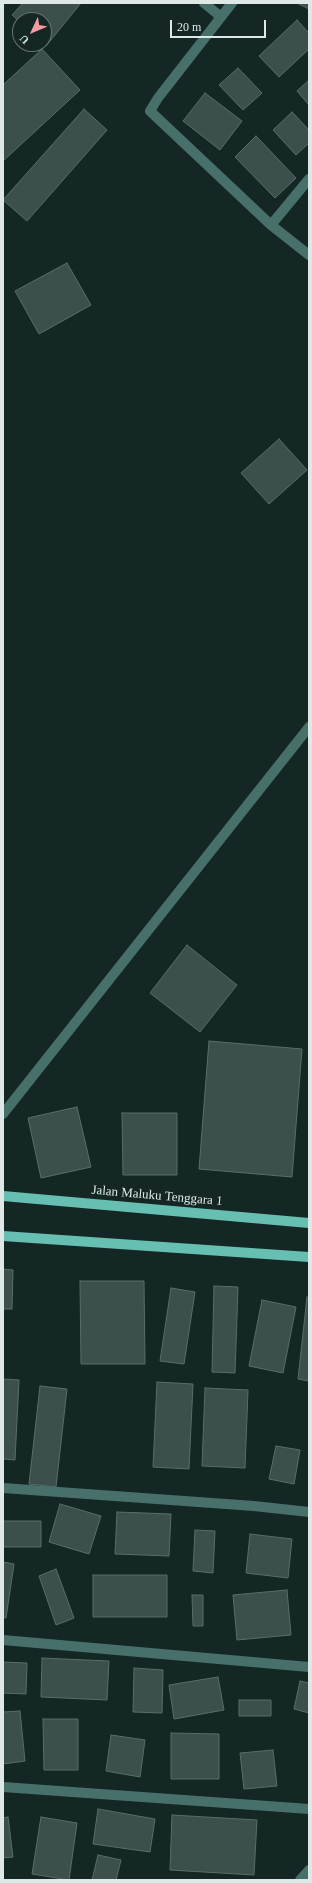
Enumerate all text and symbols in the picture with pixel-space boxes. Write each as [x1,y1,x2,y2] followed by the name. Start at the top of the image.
[12,12,52,52] north arrow
[172,12,268,38] scale bar
[177,20,201,34] text: 20 m
[17,33,31,47] text: U
[91,1182,223,1210] street label: Jalan Maluku Tenggara 1

